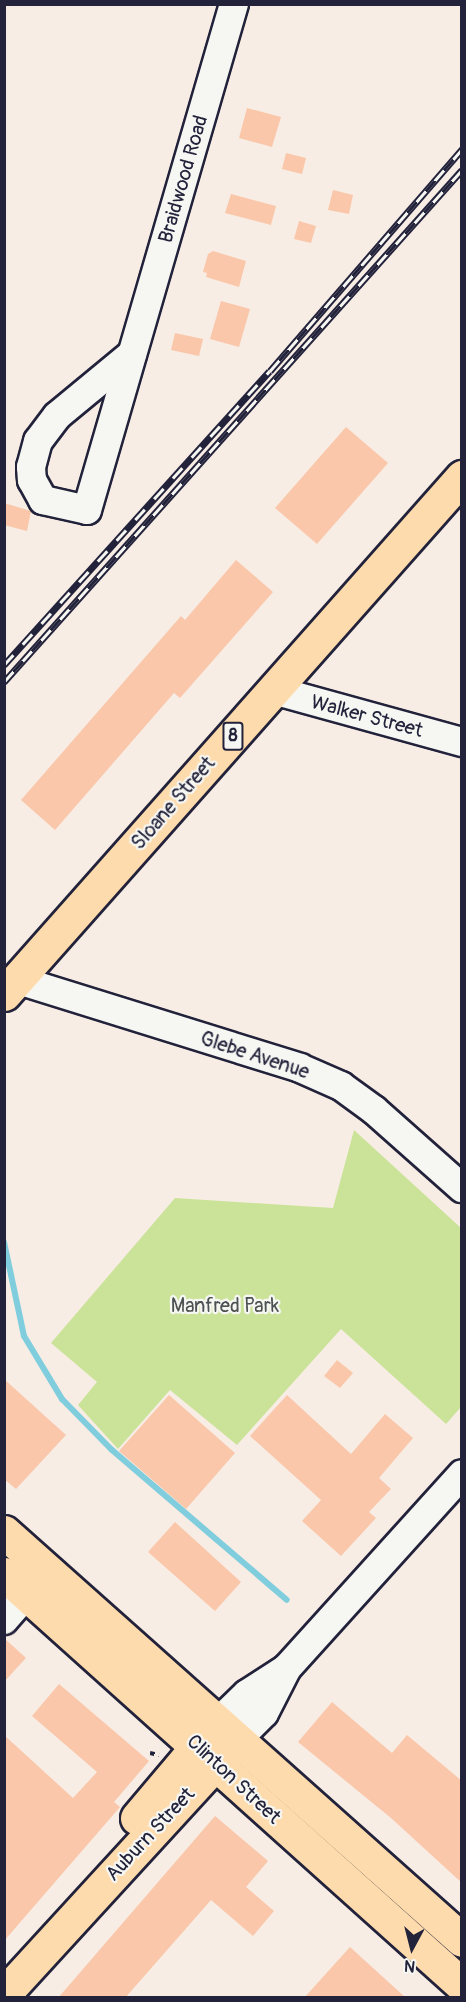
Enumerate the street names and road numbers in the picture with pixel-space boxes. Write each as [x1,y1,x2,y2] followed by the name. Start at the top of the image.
[153,112,213,246] street label: Braidwood Road
[308,690,426,742] street label: Walker Street
[221,721,245,751] road number: 8
[126,751,220,855] street label: Sloane Street
[197,1026,313,1084] street label: Glebe Avenue
[182,1729,286,1829] street label: Clinton Street
[101,1782,199,1886] street label: Auburn Street

